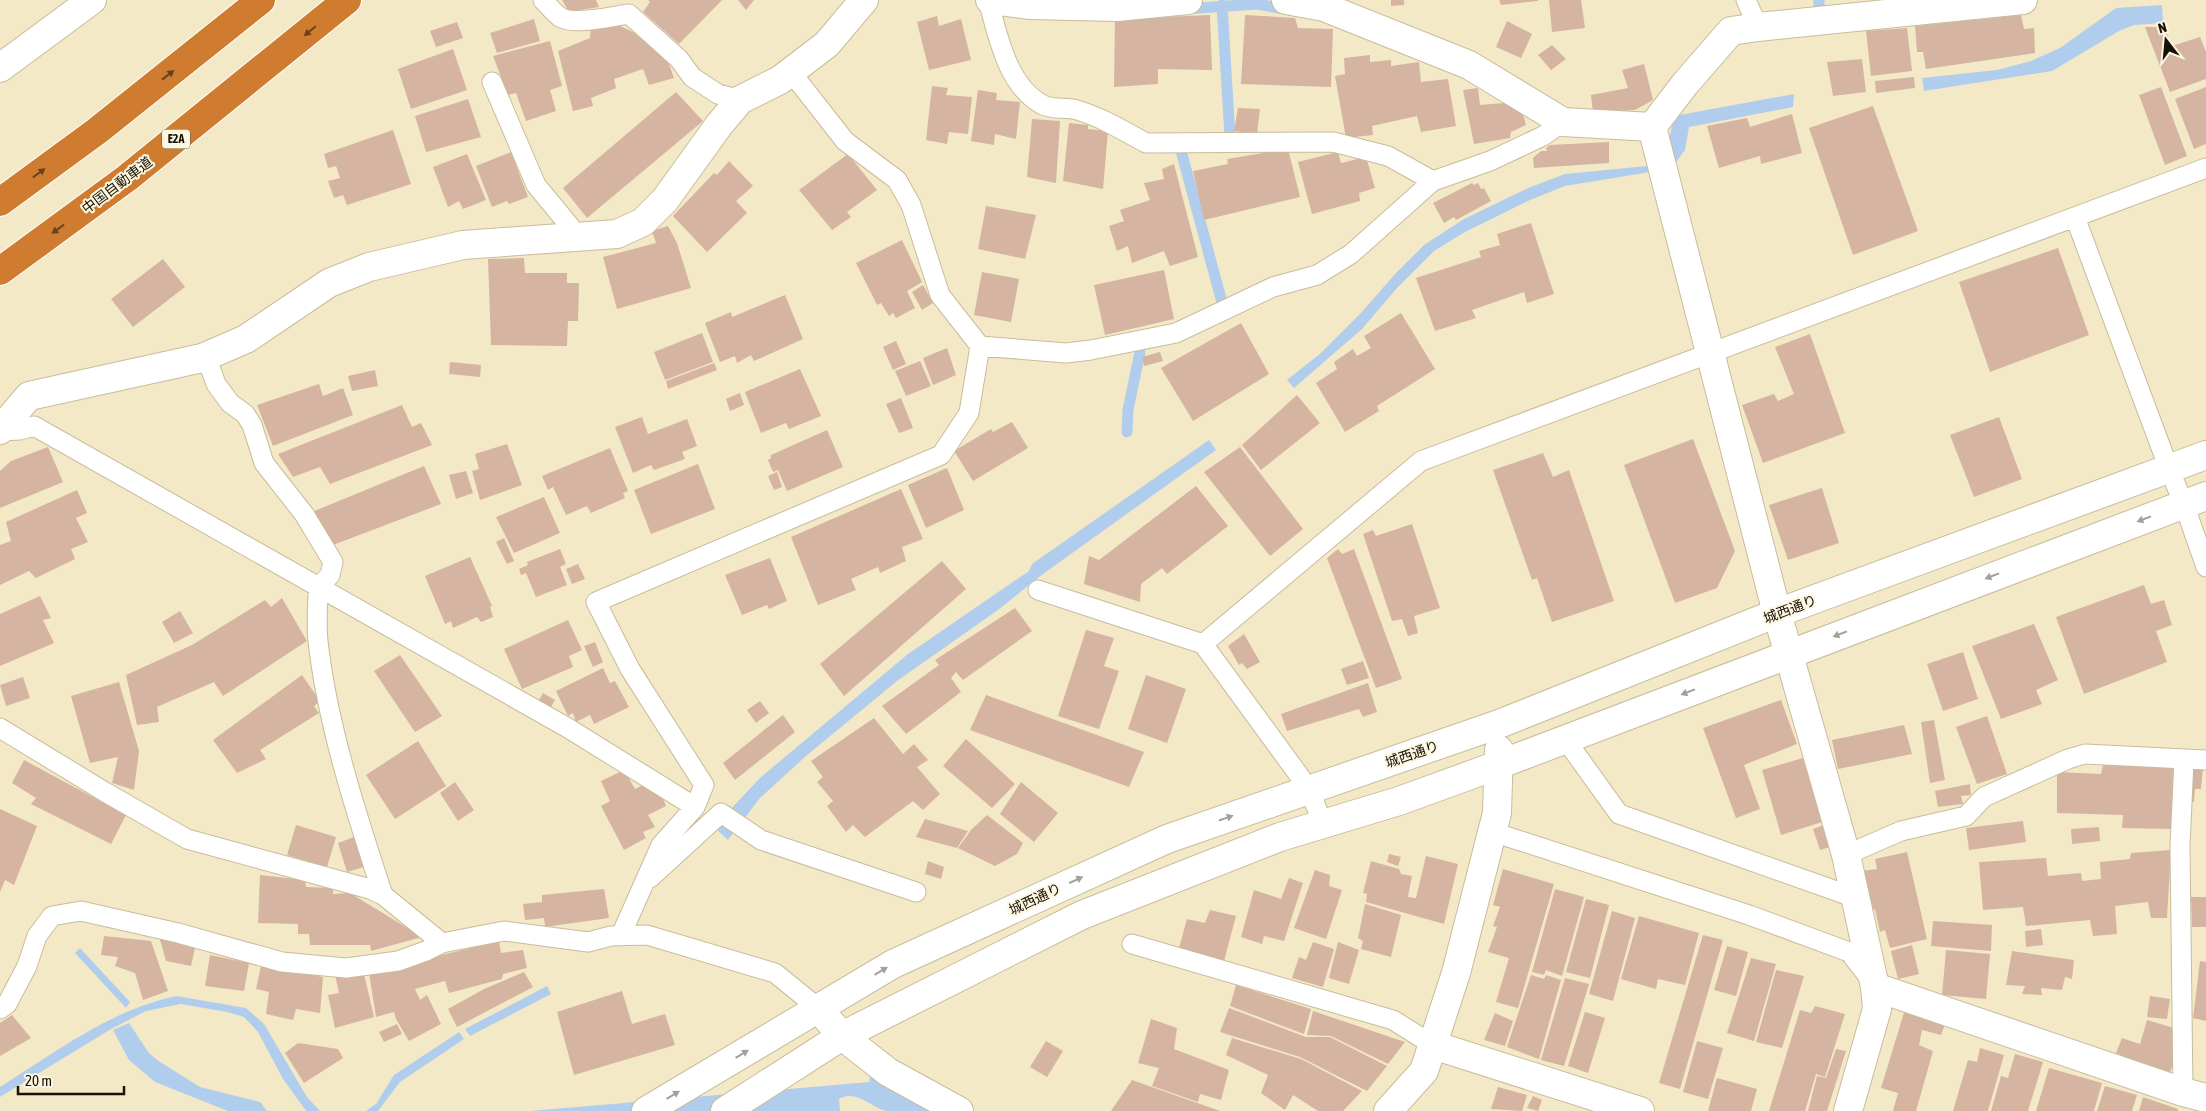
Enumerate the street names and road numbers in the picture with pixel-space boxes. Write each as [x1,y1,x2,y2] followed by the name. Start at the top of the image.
[162,130,190,148] road number: E2A
[79,153,155,217] street label: 中国自動車道
[1761,591,1819,627] street label: 城西通り
[1383,737,1441,771] street label: 城西通り
[1006,880,1064,918] street label: 城西通り

